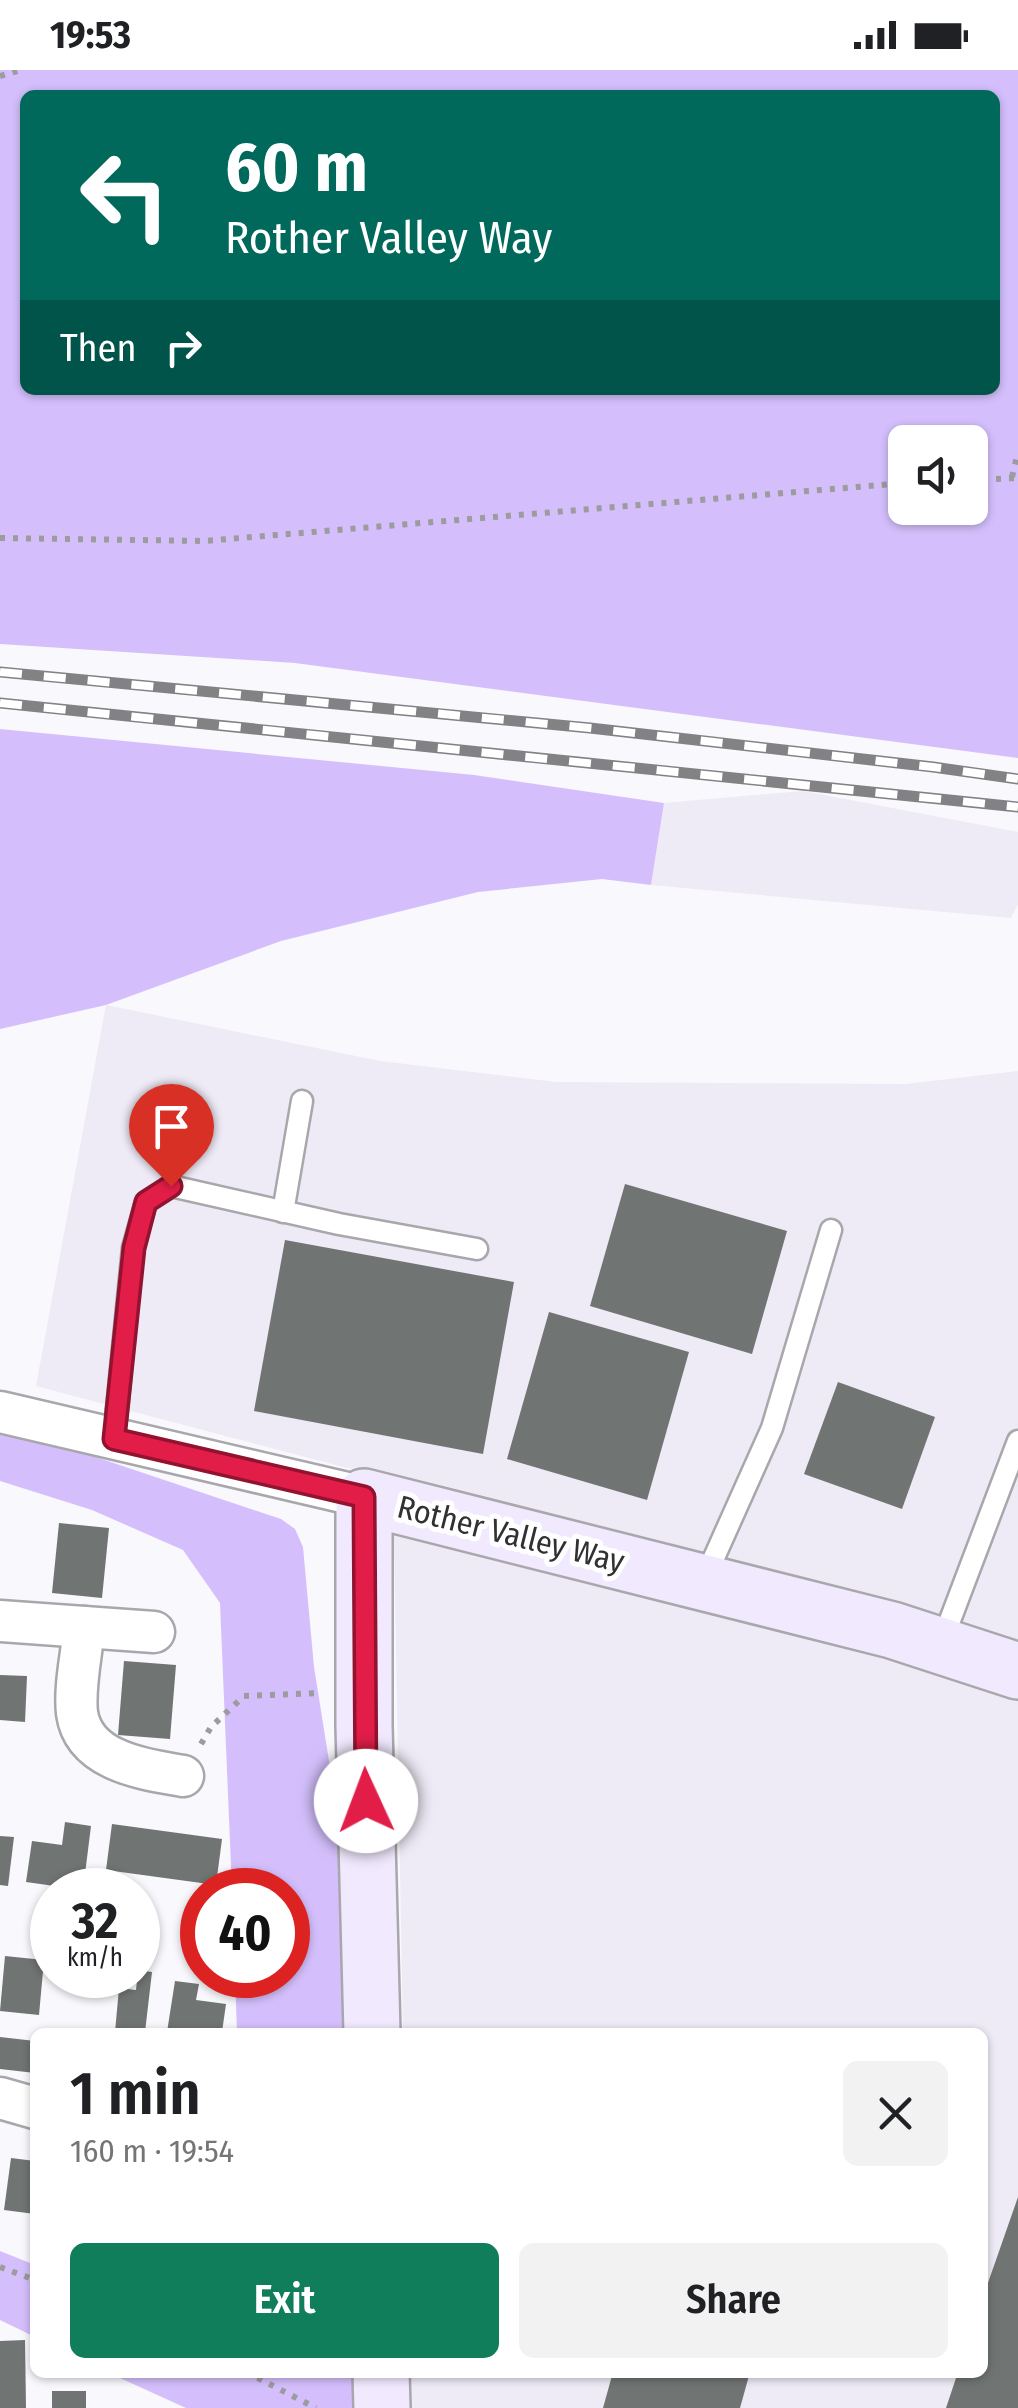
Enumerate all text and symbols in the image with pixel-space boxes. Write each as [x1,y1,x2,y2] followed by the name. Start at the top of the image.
[50,12,131,58] text: 19:53
[225,126,368,210] text: 60 m
[60,130,190,260] icon: left
[225,211,552,265] text: Rother Valley Way
[156,320,211,375] icon: right
[60,325,136,371] text: Then
[888,425,988,525] map controls
[888,425,988,525] button: sound
[129,1084,214,1187] pin
[144,1099,199,1154] icon: arrive
[394,1487,629,1581] street label: Rother Valley Way
[314,1749,418,1853] position arrow
[180,1868,310,1998] speed limit sign: 40
[72,1891,118,1951] text: 32
[67,1943,123,1973] text: km/h
[70,2058,201,2130] text: 1 min
[843,2061,948,2166] button: close
[70,2132,234,2170] text: 160 m · 19:54
[70,2243,499,2358] button: Exit
[519,2243,948,2358] button: Share

